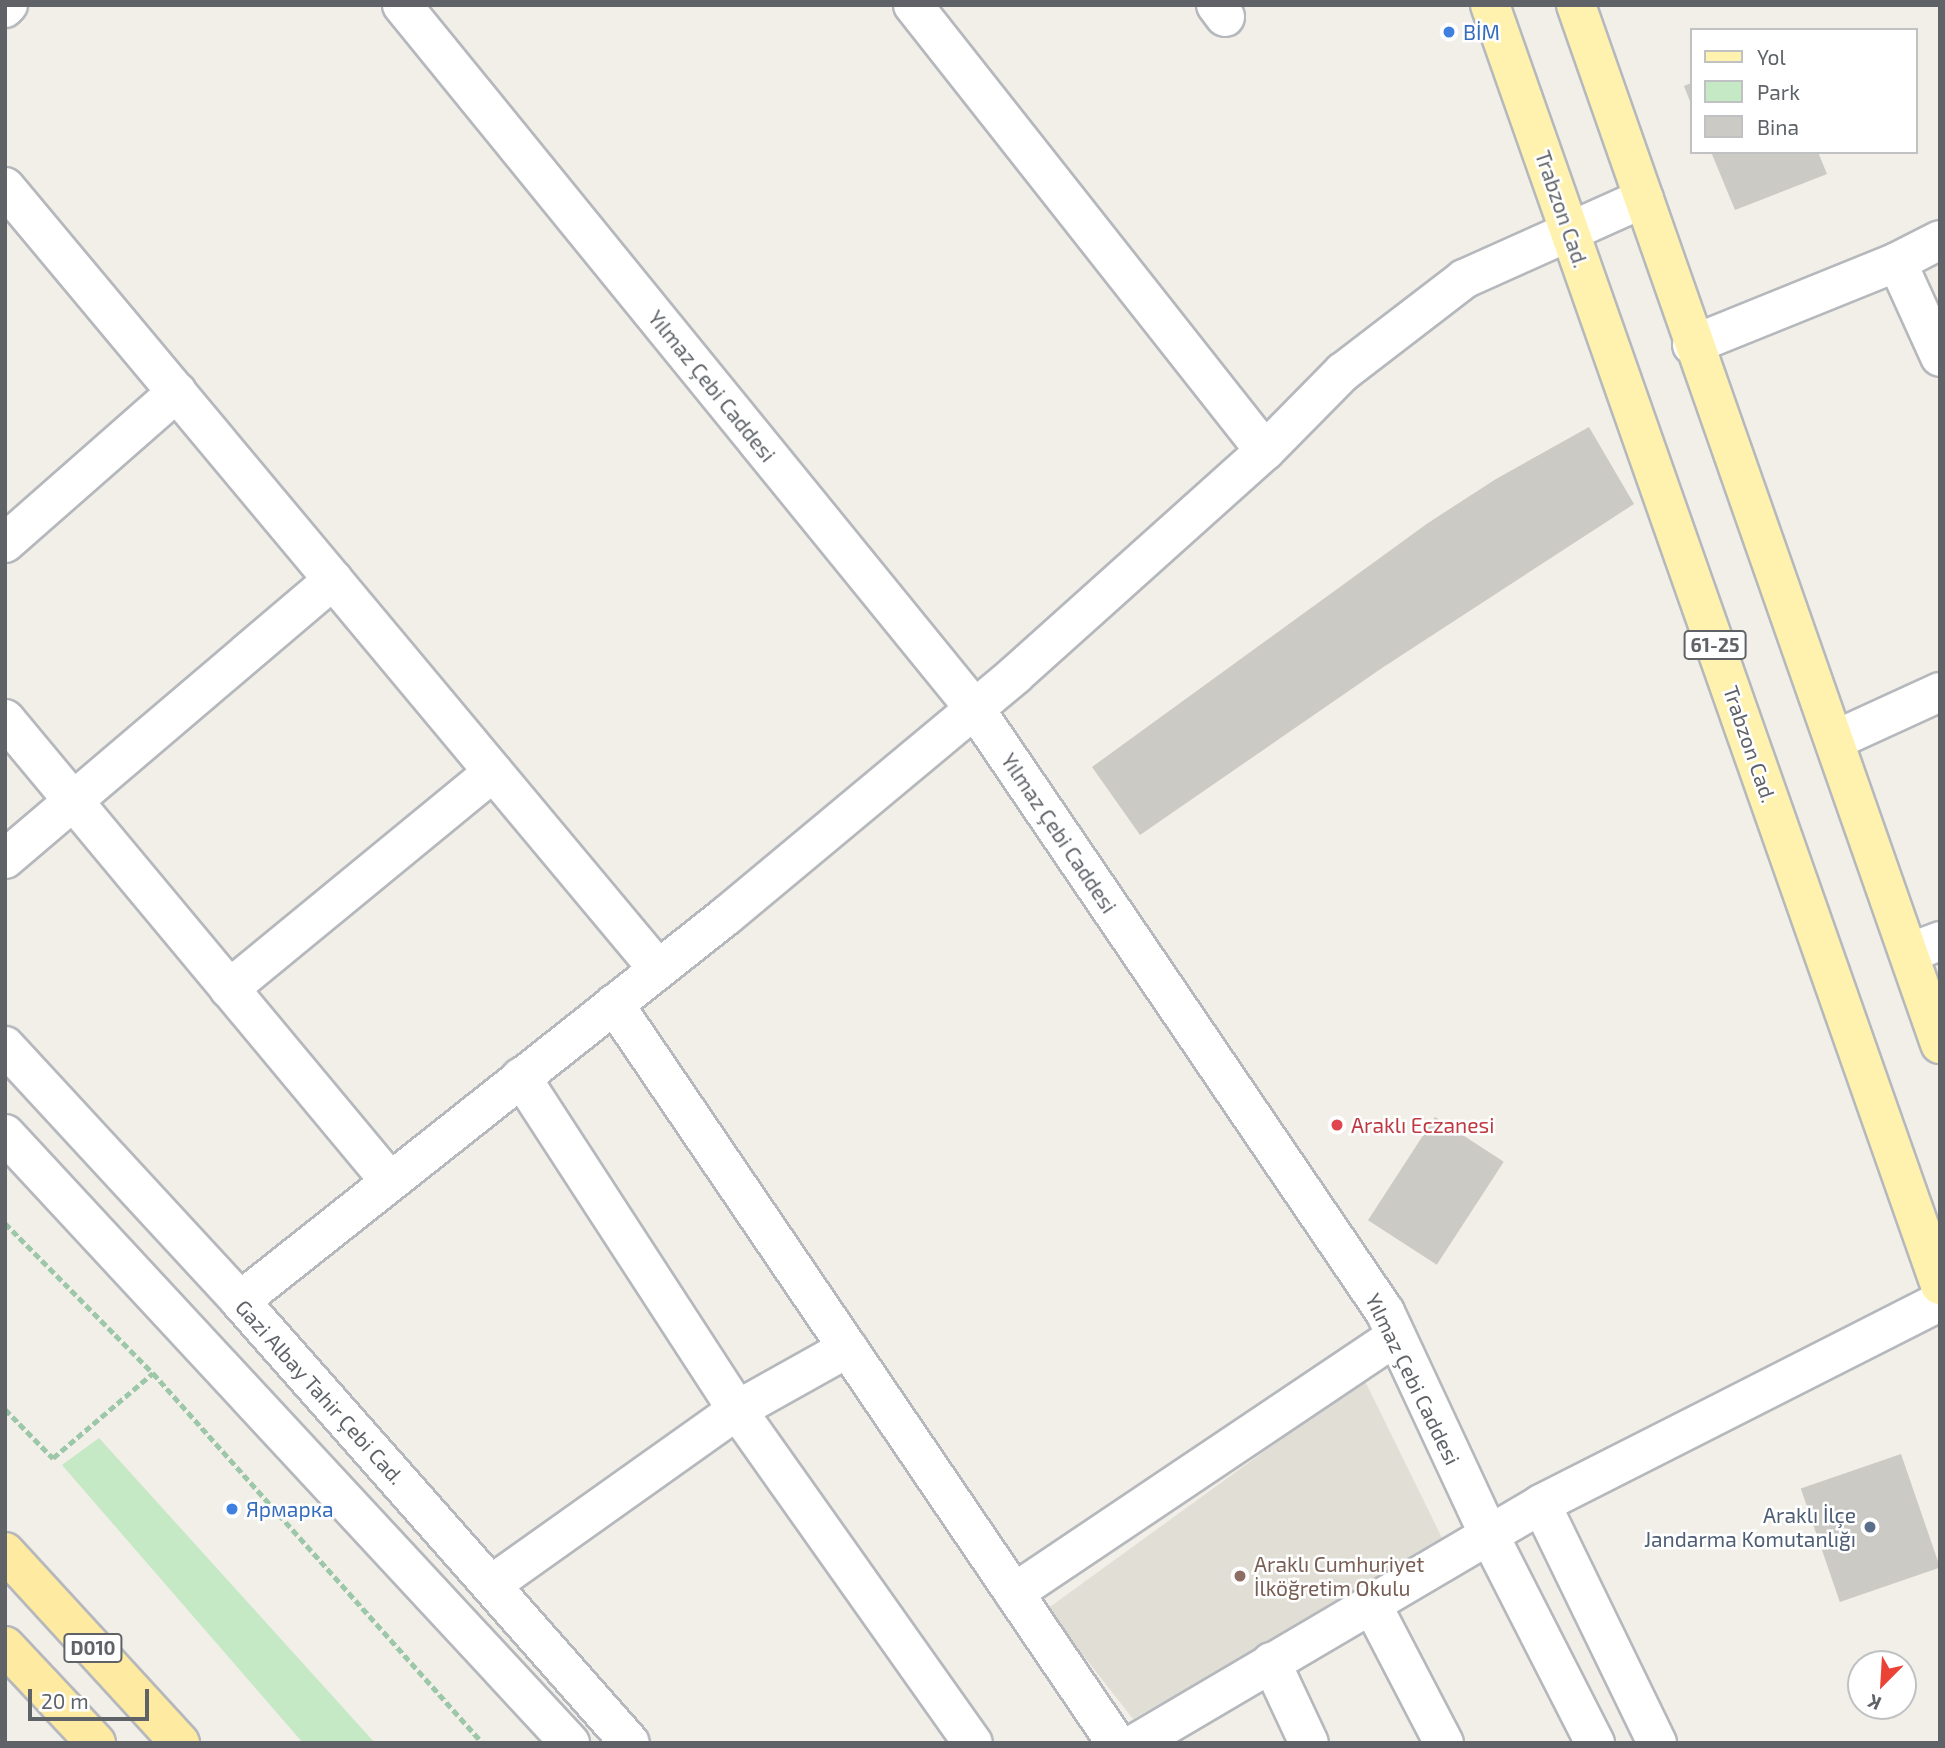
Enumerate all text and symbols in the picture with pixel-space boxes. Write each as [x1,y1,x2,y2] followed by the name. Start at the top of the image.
[1463,19,1500,45] place label: BİM
[1441,24,1457,40] marker: BİM
[1689,28,1917,154] legend
[1757,44,1786,69] text: Yol
[1757,79,1800,104] text: Park
[1757,114,1799,139] text: Bina
[1530,147,1594,271] street label: Trabzon Cad.
[643,305,781,467] street label: Yılmaz Çebi Caddesi
[1684,630,1746,660] road number: 61-25
[1718,682,1782,806] street label: Trabzon Cad.
[996,748,1122,918] street label: Yılmaz Çebi Caddesi
[1351,1112,1494,1138] place label: Araklı Eczanesi
[1329,1117,1345,1133] marker: Araklı Eczanesi
[1361,1289,1465,1469] street label: Yılmaz Çebi Caddesi
[230,1294,410,1490] street label: Gazi Albay Tahir Çebi Cad.
[246,1496,334,1522] place label: Ярмарка
[224,1501,240,1517] marker: Ярмарка
[1644,1502,1856,1552] place label: Araklı İlçe Jandarma Komutanlığı
[1862,1519,1878,1535] marker: Araklı İlçe Jandarma Komutanlığı
[1254,1551,1424,1601] place label: Araklı Cumhuriyet İlköğretim Okulu
[1232,1568,1248,1584] marker: Araklı Cumhuriyet İlköğretim Okulu
[63,1632,123,1664] road number: D010
[1847,1650,1917,1720] north arrow
[32,1674,152,1718] scale bar
[41,1688,89,1713] text: 20 m
[1864,1690,1884,1716] text: K

